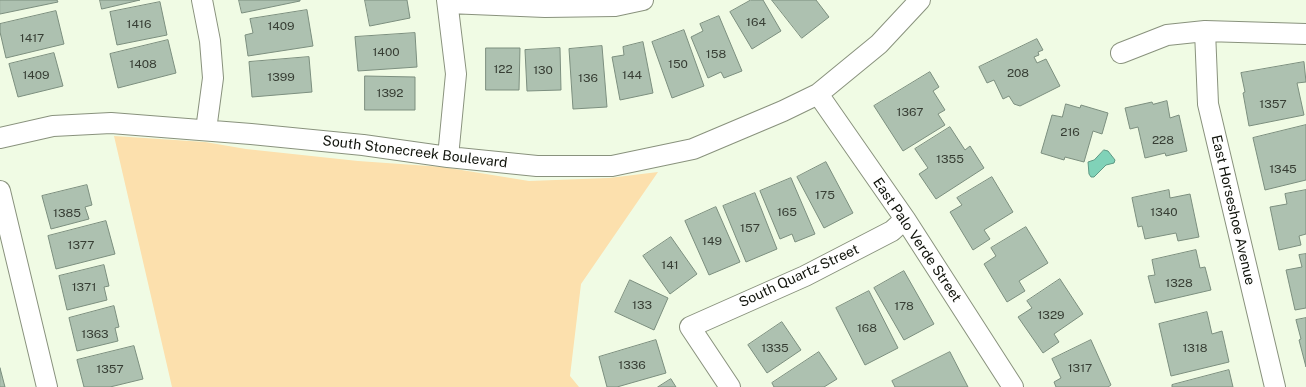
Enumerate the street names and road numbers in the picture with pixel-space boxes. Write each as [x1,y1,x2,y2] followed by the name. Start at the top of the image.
[322,132,508,172] street label: South Stonecreek Boulevard
[1208,133,1258,287] street label: East Horseshoe Avenue
[869,175,965,305] street label: East Palo Verde Street
[736,241,862,311] street label: South Quartz Street

